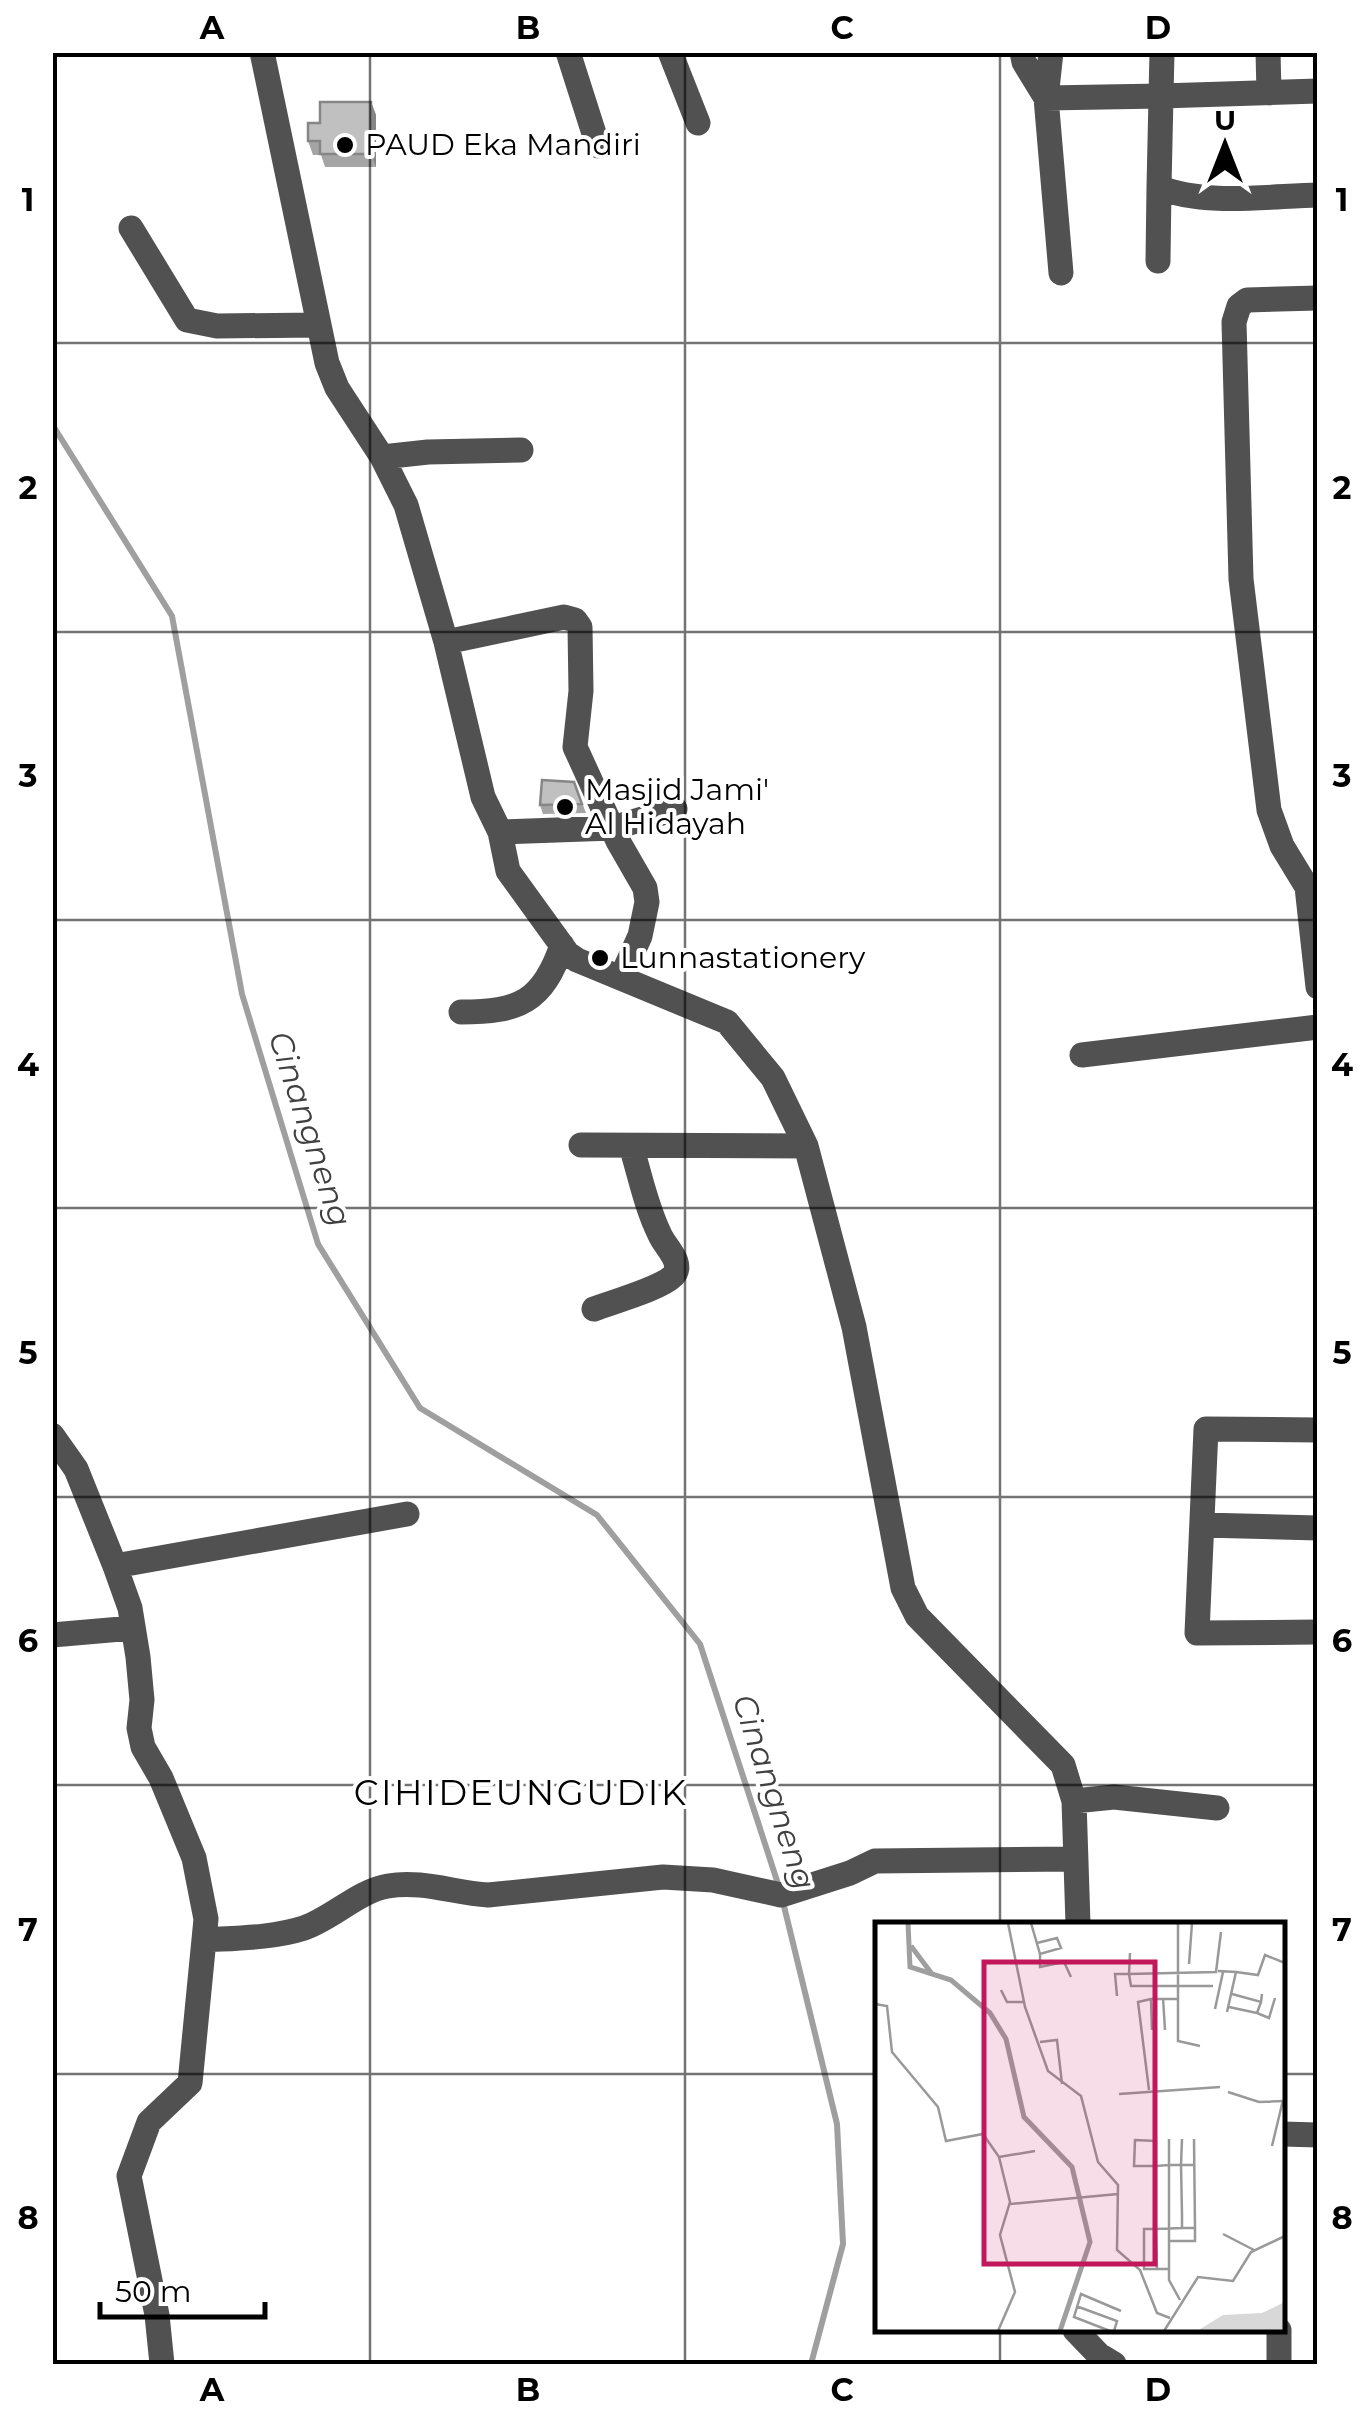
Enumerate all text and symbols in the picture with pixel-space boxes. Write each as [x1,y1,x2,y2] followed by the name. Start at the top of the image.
[199,8,225,47] text: A
[516,8,540,47] text: B
[830,8,854,47] text: C
[1145,8,1171,47] text: D
[1175,95,1275,195] north arrow
[1214,103,1236,137] text: U
[365,126,641,163] place label: PAUD Eka Mandiri
[334,134,356,156] marker: PAUD Eka Mandiri
[22,180,34,219] text: 1
[1336,180,1348,219] text: 1
[19,468,37,507] text: 2
[1333,468,1351,507] text: 2
[18,756,37,795] text: 3
[1332,756,1351,795] text: 3
[585,771,769,842] place label: Masjid Jami' Al Hidayah
[554,796,576,818] marker: Masjid Jami' Al Hidayah
[620,939,866,976] place label: Lunnastationery
[589,947,611,969] marker: Lunnastationery
[261,1026,360,1231] water label: Cinangneng
[17,1045,39,1084] text: 4
[1331,1045,1353,1084] text: 4
[18,1333,38,1372] text: 5
[1332,1333,1352,1372] text: 5
[18,1621,38,1660] text: 6
[1332,1621,1352,1660] text: 6
[725,1689,824,1894] water label: Cinangneng
[354,1771,688,1814] district label: CIHIDEUNGUDIK
[18,1910,38,1949] text: 7
[1332,1910,1352,1949] text: 7
[875,1922,1285,2332] inset map
[17,2198,39,2237] text: 8
[1331,2198,1353,2237] text: 8
[100,2257,265,2319] scale bar
[115,2273,192,2310] text: 50 m
[199,2370,225,2409] text: A
[516,2370,540,2409] text: B
[830,2370,854,2409] text: C
[1145,2370,1171,2409] text: D

